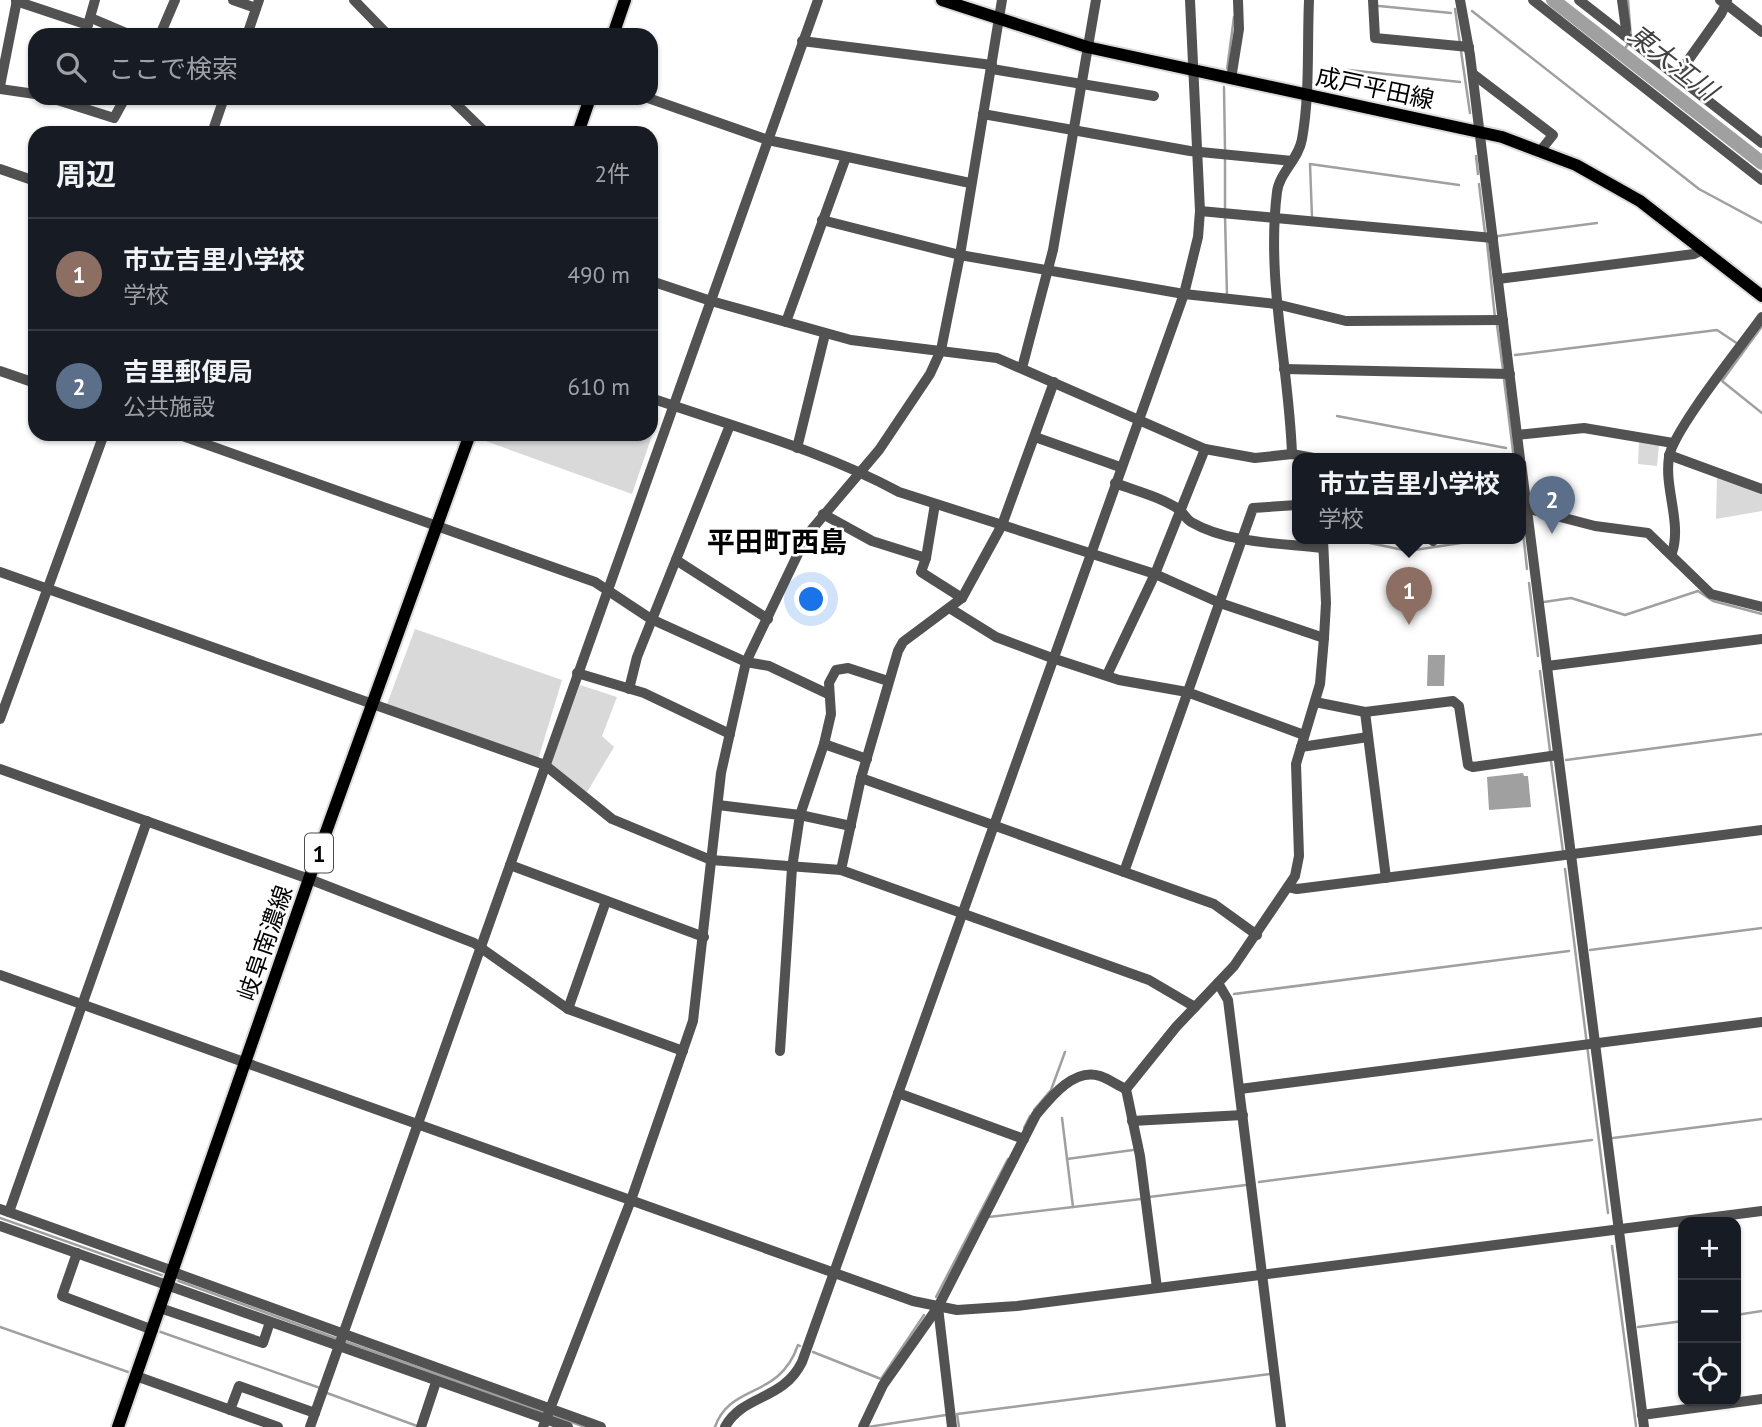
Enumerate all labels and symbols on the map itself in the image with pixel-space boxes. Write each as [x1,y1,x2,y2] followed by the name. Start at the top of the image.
[1622,17,1726,109] water label: 東大江川
[1313,60,1437,116] street label: 成戸平田線
[1529,476,1575,534] pin: 2
[707,523,847,560] district label: 平田町西島
[1386,567,1432,625] pin: 1
[794,582,828,616] your location
[305,834,333,873] road number: 1
[231,881,299,1005] street label: 岐阜南濃線

